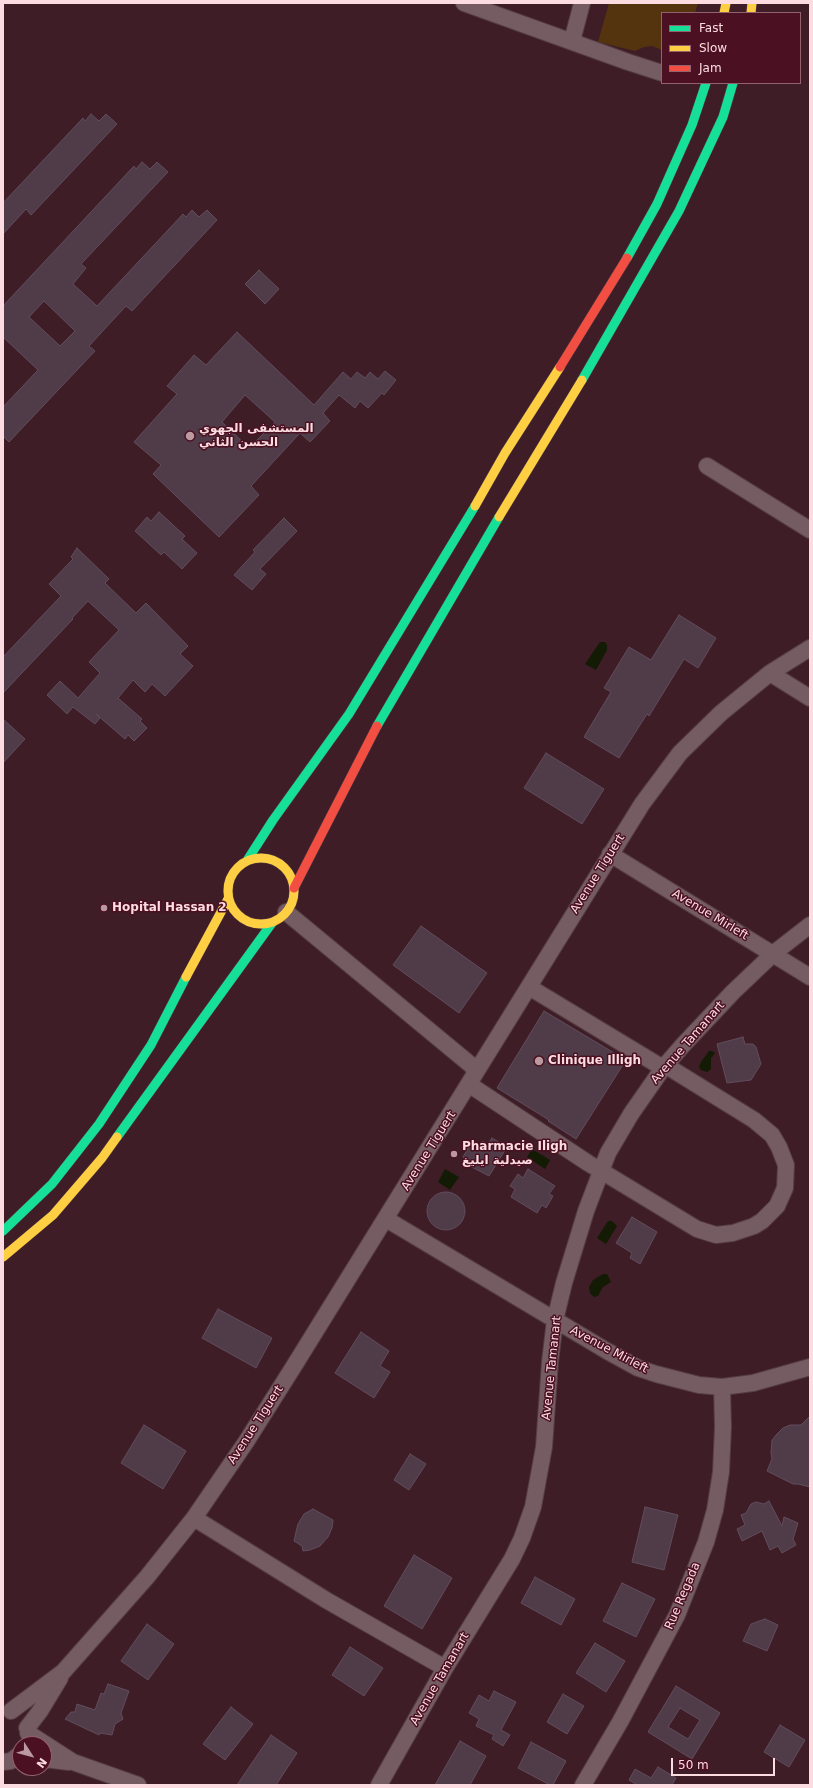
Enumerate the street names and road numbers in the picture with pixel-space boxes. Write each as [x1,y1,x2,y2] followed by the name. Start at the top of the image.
[568,832,628,916] street label: Avenue Tiguert
[669,887,751,943] street label: Avenue Mirleft
[648,999,728,1087] street label: Avenue Tamanart
[399,1109,459,1193] street label: Avenue Tiguert
[539,1315,565,1421] street label: Avenue Tamanart
[567,1323,651,1377] street label: Avenue Mirleft
[225,1383,287,1467] street label: Avenue Tiguert
[662,1560,704,1632] street label: Rue Regada
[408,1630,472,1728] street label: Avenue Tamanart

